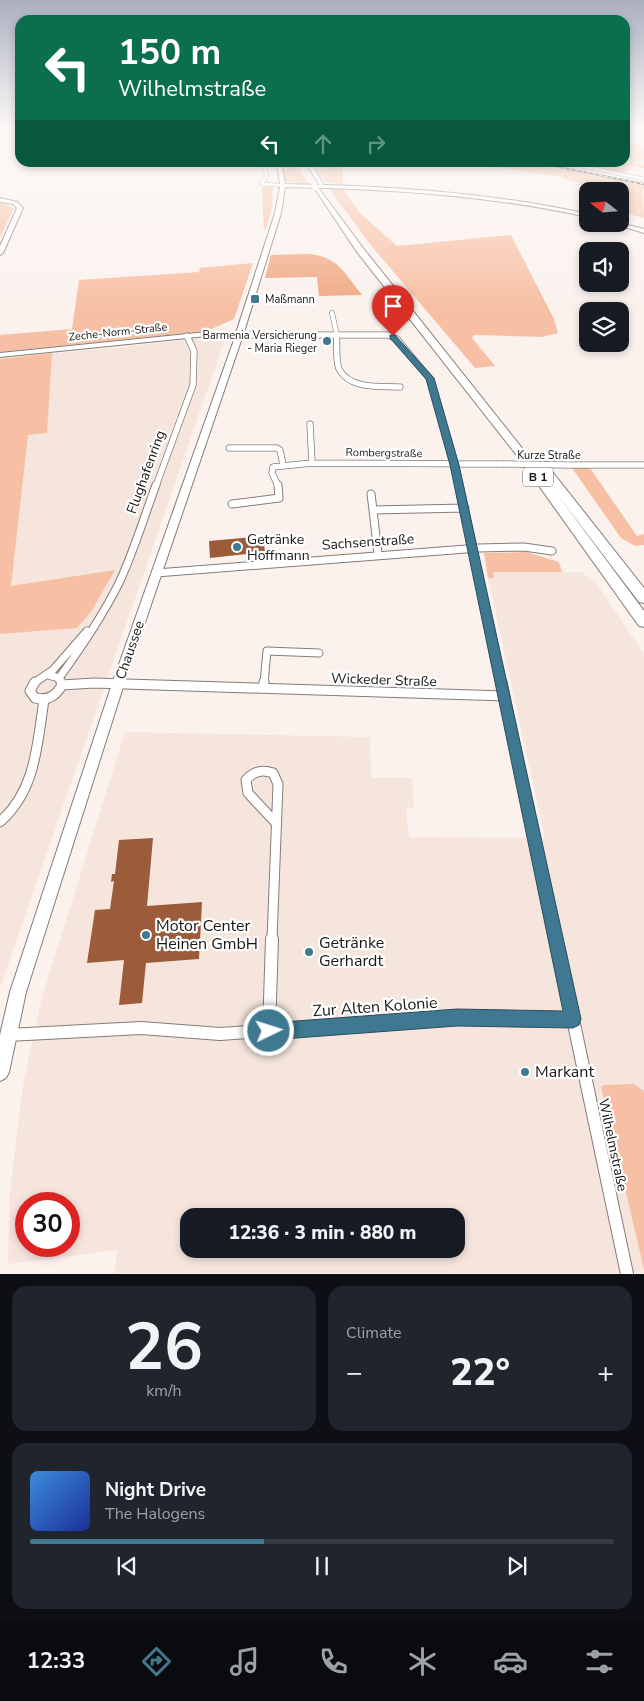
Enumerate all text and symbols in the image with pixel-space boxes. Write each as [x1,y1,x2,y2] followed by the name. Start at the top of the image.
[118,29,221,76] text: 150 m
[35,35,100,100] icon: left
[118,74,266,104] text: Wilhelmstraße
[256,130,284,158] icon: left
[309,130,337,158] icon: ahead
[362,130,390,158] icon: right
[579,182,629,232] north arrow
[579,182,629,352] map controls
[579,242,629,292] button: sound
[372,285,414,336] pin
[265,292,315,307] place label: Maßmann
[379,292,407,320] icon: arrive
[249,293,261,305] marker: Maßmann
[579,302,629,352] button: layers
[68,319,168,345] street label: Zeche-Norm-Straße
[203,328,317,356] place label: Barmenia Versicherung - Maria Rieger
[321,335,333,347] marker: Barmenia Versicherung - Maria Rieger
[122,428,170,516] street label: Flughafenring
[345,445,423,461] street label: Rombergstraße
[517,448,581,463] street label: Kurze Straße
[523,468,553,487] road number: B 1
[321,529,415,555] street label: Sachsenstraße
[247,530,310,565] place label: Getränke Hoffmann
[231,541,243,553] marker: Getränke Hoffmann
[111,618,149,682] street label: Chaussee
[331,669,437,691] street label: Wickeder Straße
[156,915,258,955] place label: Motor Center Heinen GmbH
[140,929,152,941] marker: Motor Center Heinen GmbH
[319,932,384,972] place label: Getränke Gerhardt
[303,946,315,958] marker: Getränke Gerhardt
[312,992,438,1022] street label: Zur Alten Kolonie
[242,1004,294,1056] position arrow
[535,1061,594,1083] place label: Markant
[519,1066,531,1078] marker: Markant
[594,1097,632,1193] street label: Wilhelmstraße
[15,1192,80,1257] speed limit sign: 30
[229,1220,416,1246] text: 12:36 · 3 min · 880 m
[125,1303,203,1392] text: 26
[346,1322,401,1344] text: Climate
[450,1347,510,1398] text: 22°
[346,1354,363,1392] text: −
[597,1354,614,1392] text: +
[146,1380,182,1402] text: km/h
[105,1477,206,1503] text: Night Drive
[105,1503,205,1525] text: The Halogens
[113,1552,141,1580] icon: previous
[308,1552,336,1580] icon: pause
[503,1552,531,1580] icon: next
[139,1644,174,1679] icon: directions
[227,1644,262,1679] icon: music
[316,1644,351,1679] icon: phone
[405,1644,440,1679] icon: climate
[493,1644,528,1679] icon: car
[582,1644,617,1679] icon: filters
[27,1646,85,1676] text: 12:33

